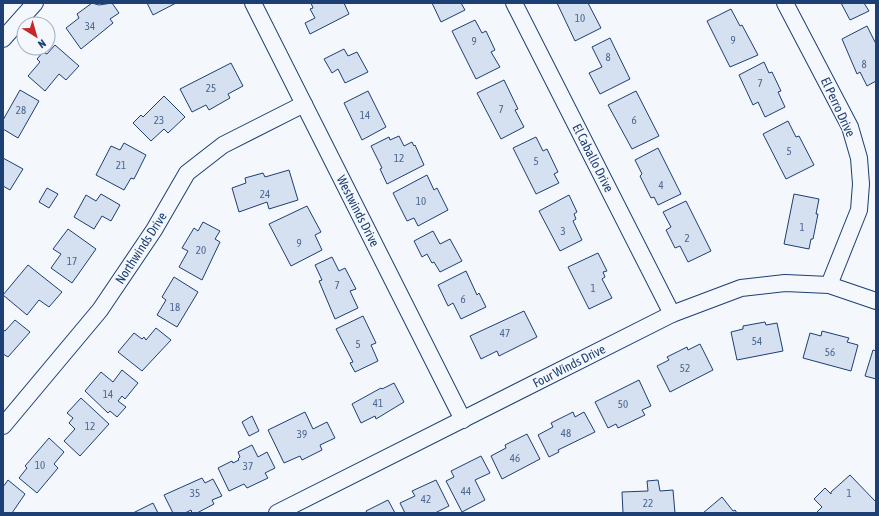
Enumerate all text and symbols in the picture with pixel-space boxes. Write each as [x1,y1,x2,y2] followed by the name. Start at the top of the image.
[575,12,585,24] house number: 10
[16,16,56,56] north arrow
[85,20,95,32] house number: 34
[730,34,736,46] house number: 9
[471,35,477,47] house number: 9
[36,37,48,51] text: N
[605,51,611,63] house number: 8
[861,58,867,70] house number: 8
[818,75,858,139] street label: El Perro Drive
[757,77,763,89] house number: 7
[206,82,216,94] house number: 25
[498,103,504,115] house number: 7
[16,104,26,116] house number: 28
[360,109,370,121] house number: 14
[154,114,164,126] house number: 23
[631,114,637,126] house number: 6
[569,121,617,195] street label: El Caballo Drive
[786,145,792,157] house number: 5
[394,152,404,164] house number: 12
[533,155,539,167] house number: 5
[116,159,126,171] house number: 21
[334,173,382,249] street label: Westwinds Drive
[658,179,664,191] house number: 4
[260,188,270,200] house number: 24
[416,195,426,207] house number: 10
[112,209,170,287] street label: Northwinds Drive
[799,221,805,233] house number: 1
[560,225,566,237] house number: 3
[684,232,690,244] house number: 2
[296,237,302,249] house number: 9
[196,244,206,256] house number: 20
[67,255,77,267] house number: 17
[334,279,340,291] house number: 7
[590,282,596,294] house number: 1
[460,293,466,305] house number: 6
[170,301,180,313] house number: 18
[500,327,510,339] house number: 47
[752,335,762,347] house number: 54
[355,338,361,350] house number: 5
[530,341,608,391] street label: Four Winds Drive
[825,346,835,358] house number: 56
[680,362,690,374] house number: 52
[103,388,113,400] house number: 14
[373,397,383,409] house number: 41
[618,398,628,410] house number: 50
[85,420,95,432] house number: 12
[561,427,571,439] house number: 48
[297,428,307,440] house number: 39
[510,452,520,464] house number: 46
[35,459,45,471] house number: 10
[243,460,253,472] house number: 37
[461,485,471,497] house number: 44
[190,487,200,499] house number: 35
[846,487,852,499] house number: 1
[421,493,431,505] house number: 42
[643,497,653,509] house number: 22

